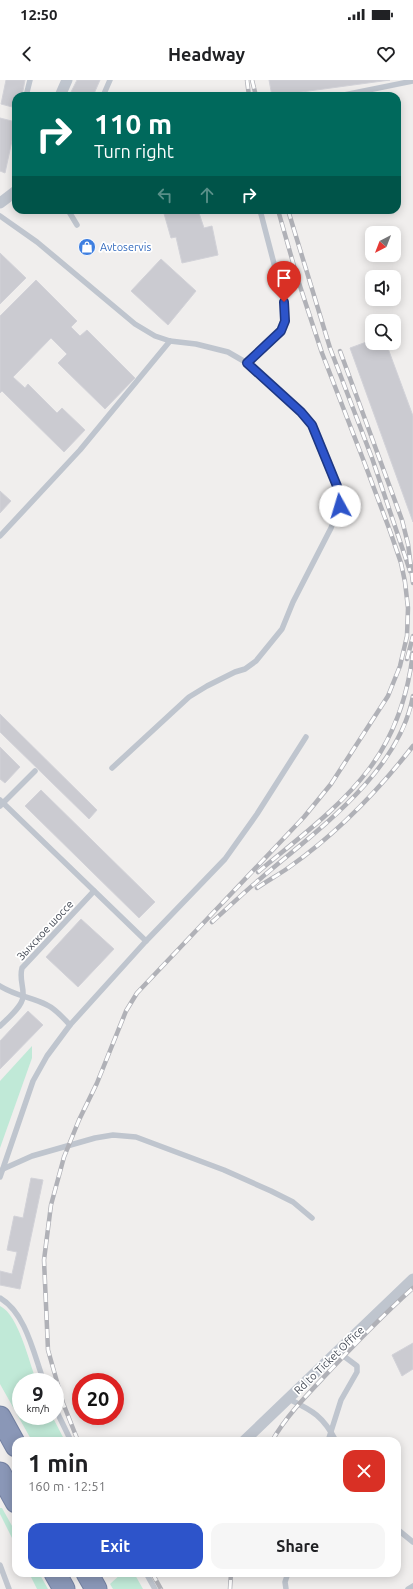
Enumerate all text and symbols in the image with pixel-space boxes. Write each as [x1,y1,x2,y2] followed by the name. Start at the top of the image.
[20,6,58,23] text: 12:50
[16,43,38,65] icon: back
[375,43,397,65] icon: heart
[168,44,245,64] text: Headway
[28,108,80,160] icon: right
[94,108,172,139] text: 110 m
[94,141,174,161] text: Turn right
[154,184,176,206] icon: left
[196,184,218,206] icon: ahead
[238,184,260,206] icon: right
[365,226,401,262] north arrow
[365,226,401,350] map controls
[77,237,97,257] shop icon: Avtoservis
[100,241,151,253] place label: Avtoservis
[267,261,301,302] pin
[273,267,295,289] icon: arrive
[365,270,401,306] button: sound
[365,314,401,350] button: search
[319,485,361,527] position arrow
[14,898,76,962] street label: Зыхское шоссе
[292,1324,366,1396] street label: Rd to Ticket Office
[72,1373,124,1425] speed limit sign: 20
[32,1382,44,1405] text: 9
[26,1403,50,1414] text: km/h
[28,1450,89,1477] text: 1 min
[343,1450,385,1492] button: close
[28,1479,106,1493] text: 160 m · 12:51
[28,1523,203,1569] button: Exit
[211,1523,385,1569] button: Share

